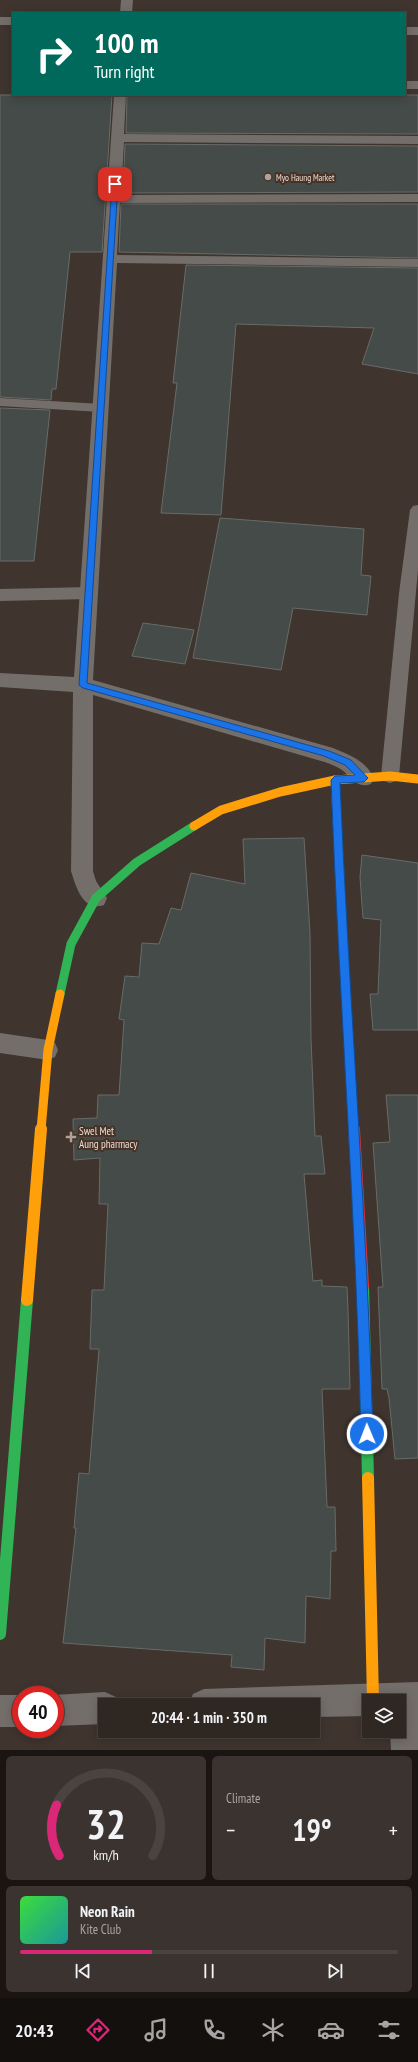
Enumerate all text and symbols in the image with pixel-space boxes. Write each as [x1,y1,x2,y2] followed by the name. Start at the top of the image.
[94,24,158,61] text: 100 m
[28,28,80,80] icon: right
[94,60,154,83] text: Turn right
[98,167,132,201] pin
[263,172,273,182] marker: Myo Haung Market
[276,172,335,183] place label: Myo Haung Market
[104,173,126,195] icon: arrive
[79,1124,138,1151] place label: Swel Met Aung pharmacy
[66,1132,76,1142] marker: Swel Met Aung pharmacy
[346,1413,388,1455] position arrow
[12,1686,64,1738] speed limit sign: 40
[362,1694,406,1738] map controls
[362,1694,406,1738] button: layers
[151,1708,267,1727] text: 20:44 · 1 min · 350 m
[226,1790,260,1807] text: Climate
[86,1797,126,1850] text: 32
[292,1810,332,1849] text: 19°
[226,1816,235,1844] text: −
[389,1816,398,1844] text: +
[93,1845,119,1864] text: km/h
[80,1902,135,1921] text: Neon Rain
[80,1921,121,1938] text: Kite Club
[72,1960,94,1982] icon: previous
[198,1960,220,1982] icon: pause
[324,1960,346,1982] icon: next
[84,2016,112,2044] icon: directions
[142,2016,170,2044] icon: music
[200,2016,228,2044] icon: phone
[259,2016,287,2044] icon: climate
[317,2016,345,2044] icon: car
[375,2016,403,2044] icon: filters
[15,2019,54,2042] text: 20:43

